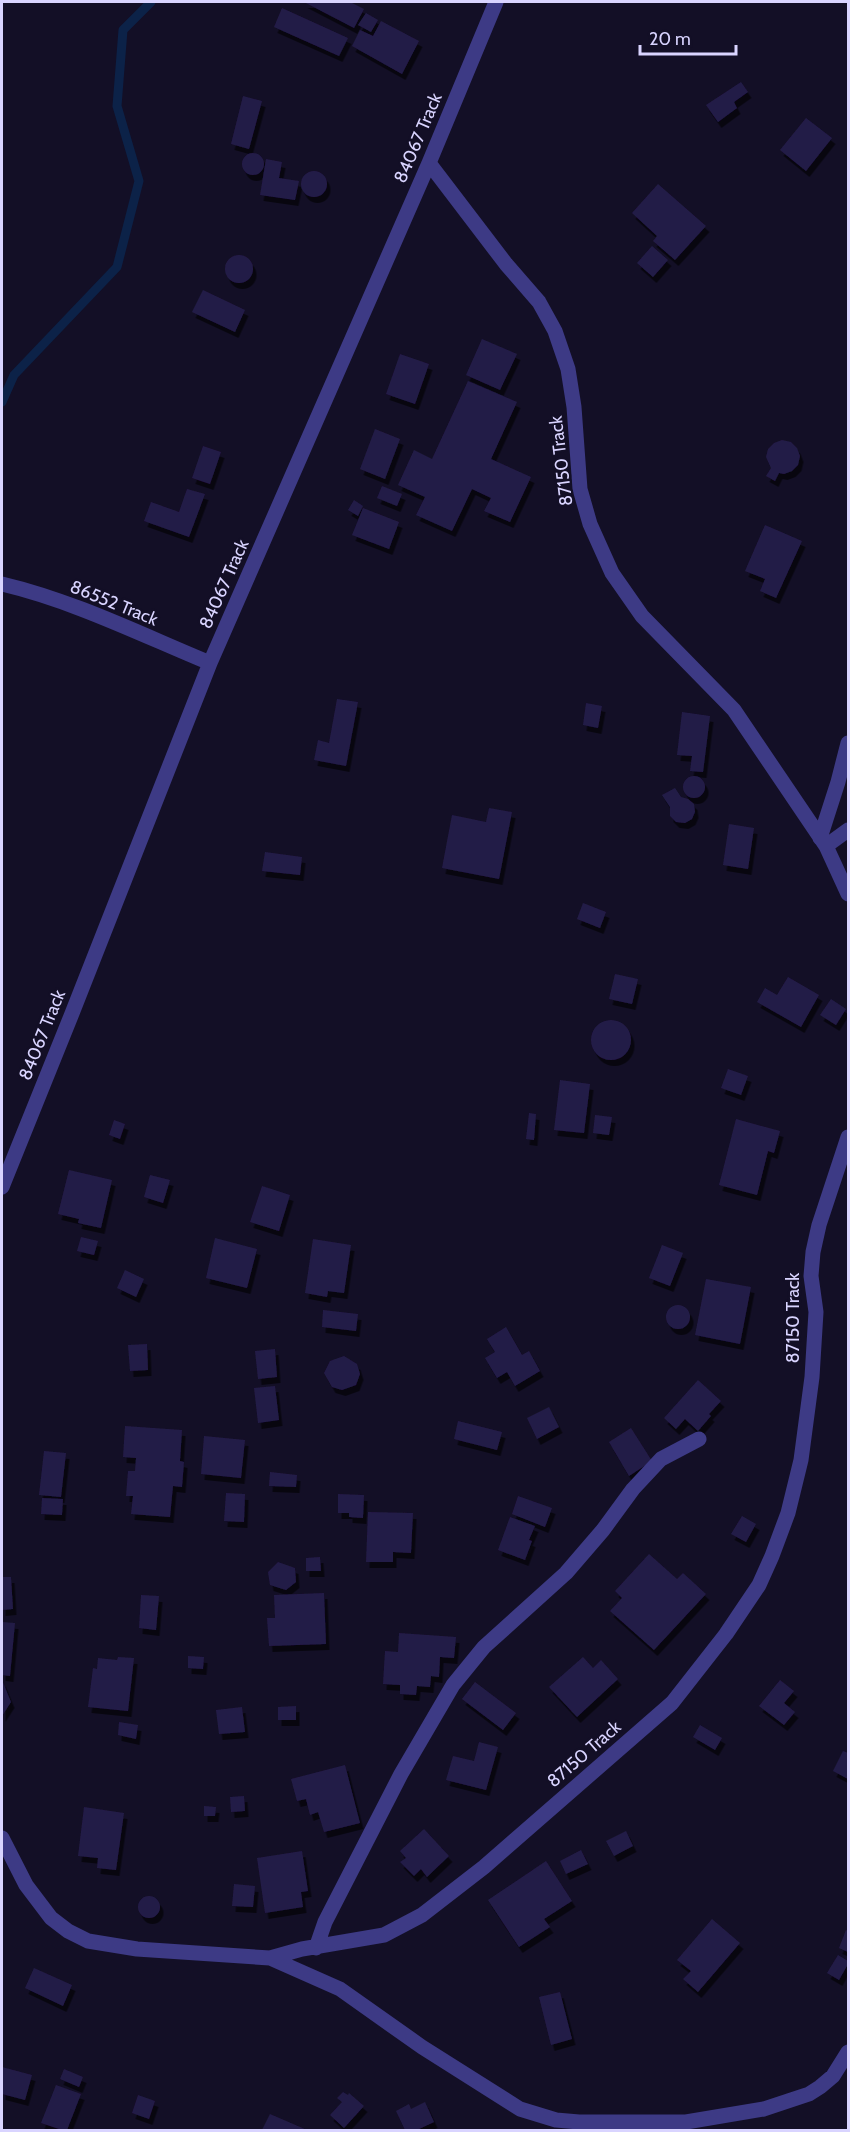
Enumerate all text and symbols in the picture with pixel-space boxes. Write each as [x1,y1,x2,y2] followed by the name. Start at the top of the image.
[640,18,736,56] scale bar
[649,28,691,50] text: 20 m
[389,89,447,186] street label: 84067 Track
[544,414,577,507] street label: 87150 Track
[195,535,254,632] street label: 84067 Track
[67,575,162,631] street label: 86552 Track
[14,986,70,1083] street label: 84067 Track
[782,1272,804,1363] street label: 87150 Track
[543,1715,626,1792] street label: 87150 Track

